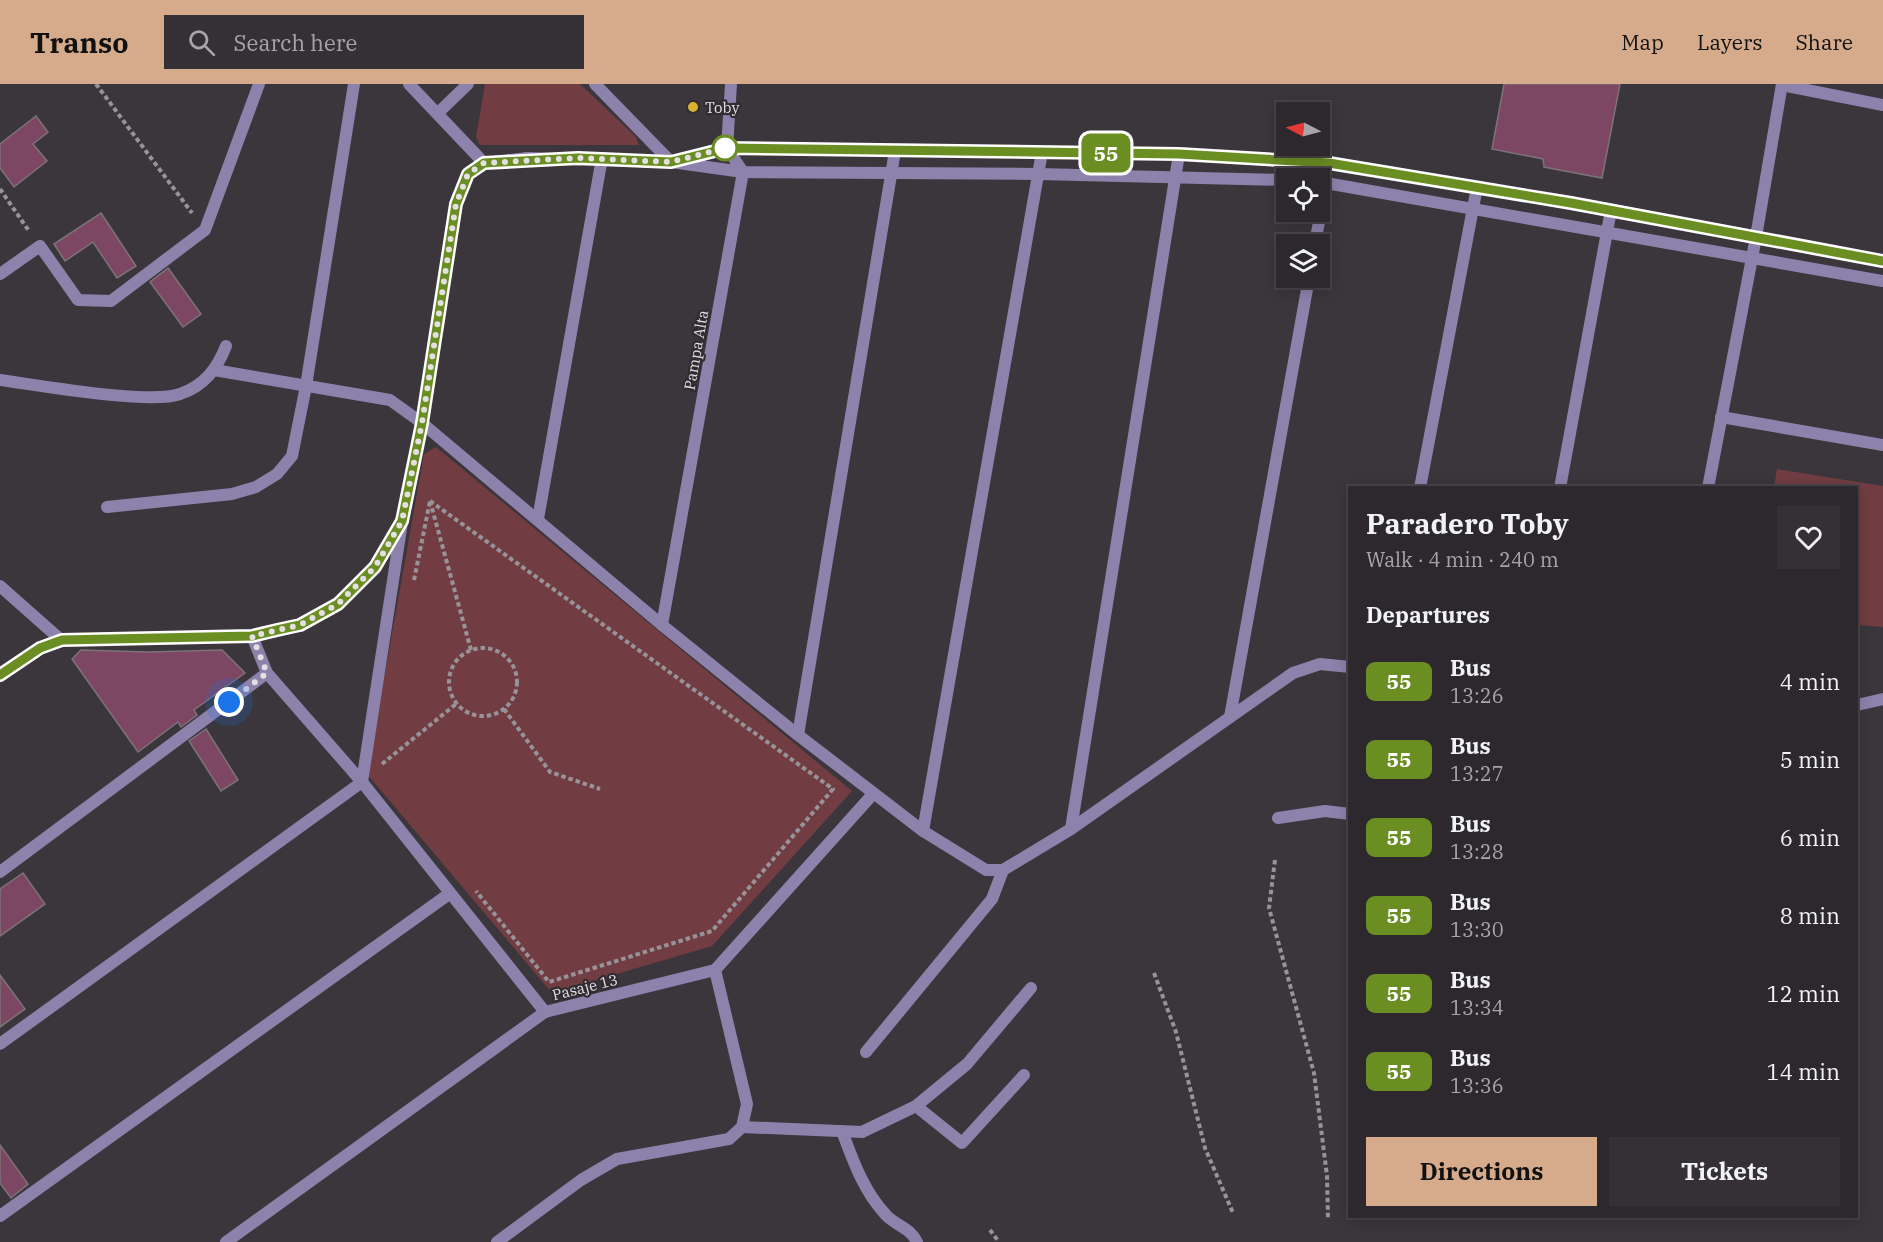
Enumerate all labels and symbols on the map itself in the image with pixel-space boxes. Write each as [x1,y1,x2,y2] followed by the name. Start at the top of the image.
[705,98,740,117] place label: Toby
[686,100,700,114] marker: Toby
[1276,102,1330,156] north arrow
[1079,134,1133,172] line badge: 55
[712,135,738,161] unlabelled marker
[680,309,712,391] street label: Pampa Alta
[214,687,244,717] your location
[550,970,620,1004] street label: Pasaje 13

